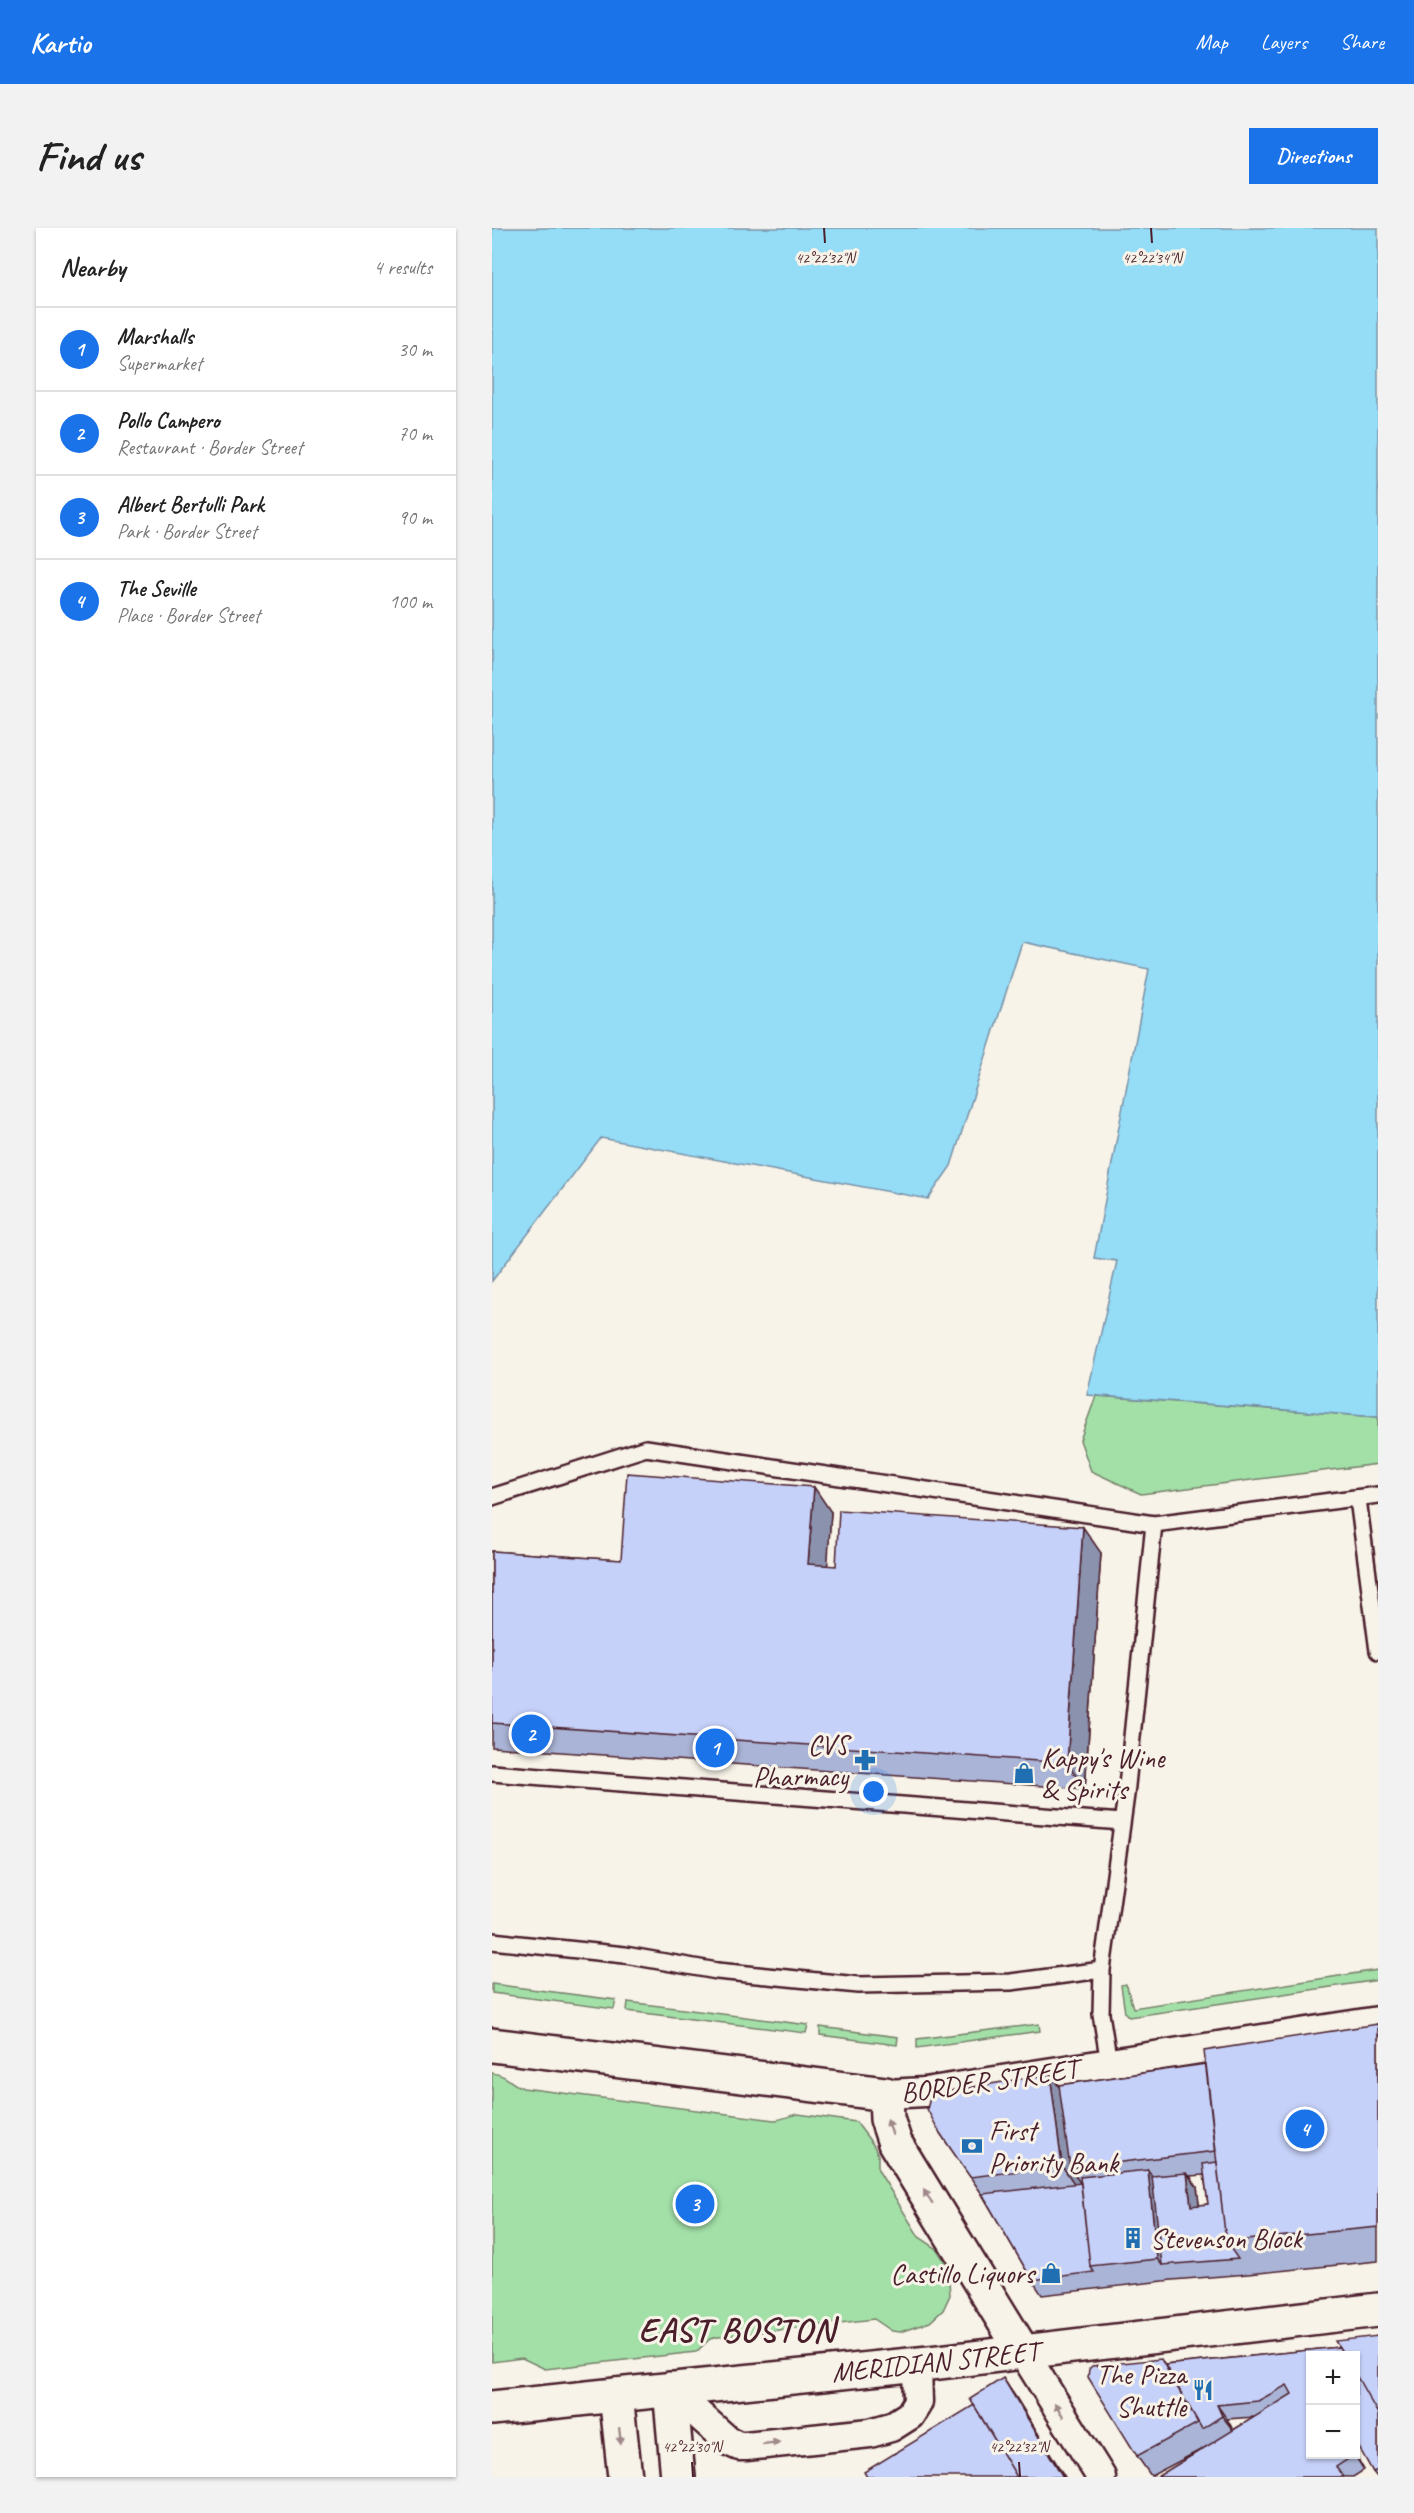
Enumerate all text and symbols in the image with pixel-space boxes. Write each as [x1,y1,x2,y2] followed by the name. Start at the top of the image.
[30,25,91,60] text: Kartio
[1195,29,1228,55] text: Map
[1261,29,1307,55] text: Layers
[1340,29,1384,55] text: Share
[1249,128,1378,184] button: Directions
[36,130,141,183] text: Find us
[795,249,858,268] text: 42°22'32"N
[1122,249,1185,268] text: 42°22'34"N
[60,251,125,284] text: Nearby
[373,255,432,280] text: 4 results
[117,323,193,351] text: Marshalls
[75,337,84,362] text: 1
[398,337,432,362] text: 30 m
[117,351,202,376] text: Supermarket
[117,407,220,435] text: Pollo Campero
[75,421,84,446] text: 2
[398,421,432,446] text: 70 m
[117,435,303,460] text: Restaurant · Border Street
[117,491,264,519] text: Albert Bertulli Park
[75,505,84,530] text: 3
[398,505,432,530] text: 90 m
[117,519,257,544] text: Park · Border Street
[117,575,196,603] text: The Seville
[75,589,84,614] text: 4
[389,589,432,614] text: 100 m
[117,603,260,628] text: Place · Border Street
[512,1712,550,1756] pin: 2
[696,1726,734,1771] pin: 1
[753,1727,852,1794] place label: CVS Pharmacy
[1041,1740,1166,1807] place label: Kappy's Wine & Spirits
[853,1748,877,1772] pharmacy icon: CVS Pharmacy
[1012,1761,1036,1785] shop icon: Kappy's Wine & Spirits
[859,1777,888,1806] your location
[899,2050,1087,2110] street label: BORDER STREET
[1286,2106,1324,2152] pin: 4
[989,2113,1120,2180] place label: First Priority Bank
[885,2118,894,2136] one-way arrow
[960,2134,984,2158] bank icon: First Priority Bank
[676,2182,714,2226] pin: 3
[923,2188,934,2205] one-way arrow
[1150,2221,1303,2256] place label: Stevenson Block
[1121,2226,1145,2250] building icon: Stevenson Block
[890,2256,1036,2291] place label: Castillo Liquors
[1039,2261,1063,2285] shop icon: Castillo Liquors
[638,2308,840,2351] district label: EAST BOSTON
[830,2332,1047,2390] street label: MERIDIAN STREET
[1306,2351,1360,2459] map controls
[1306,2351,1360,2405] button: +
[1096,2357,1189,2424] place label: The Pizza Shuttle
[1191,2378,1215,2402] restaurant icon: The Pizza Shuttle
[1054,2401,1065,2418] one-way arrow
[1306,2405,1360,2459] button: −
[616,2426,625,2445] one-way arrow
[662,2438,725,2457] text: 42°22'30"N
[989,2438,1052,2457] text: 42°22'32"N
[761,2439,780,2448] one-way arrow

